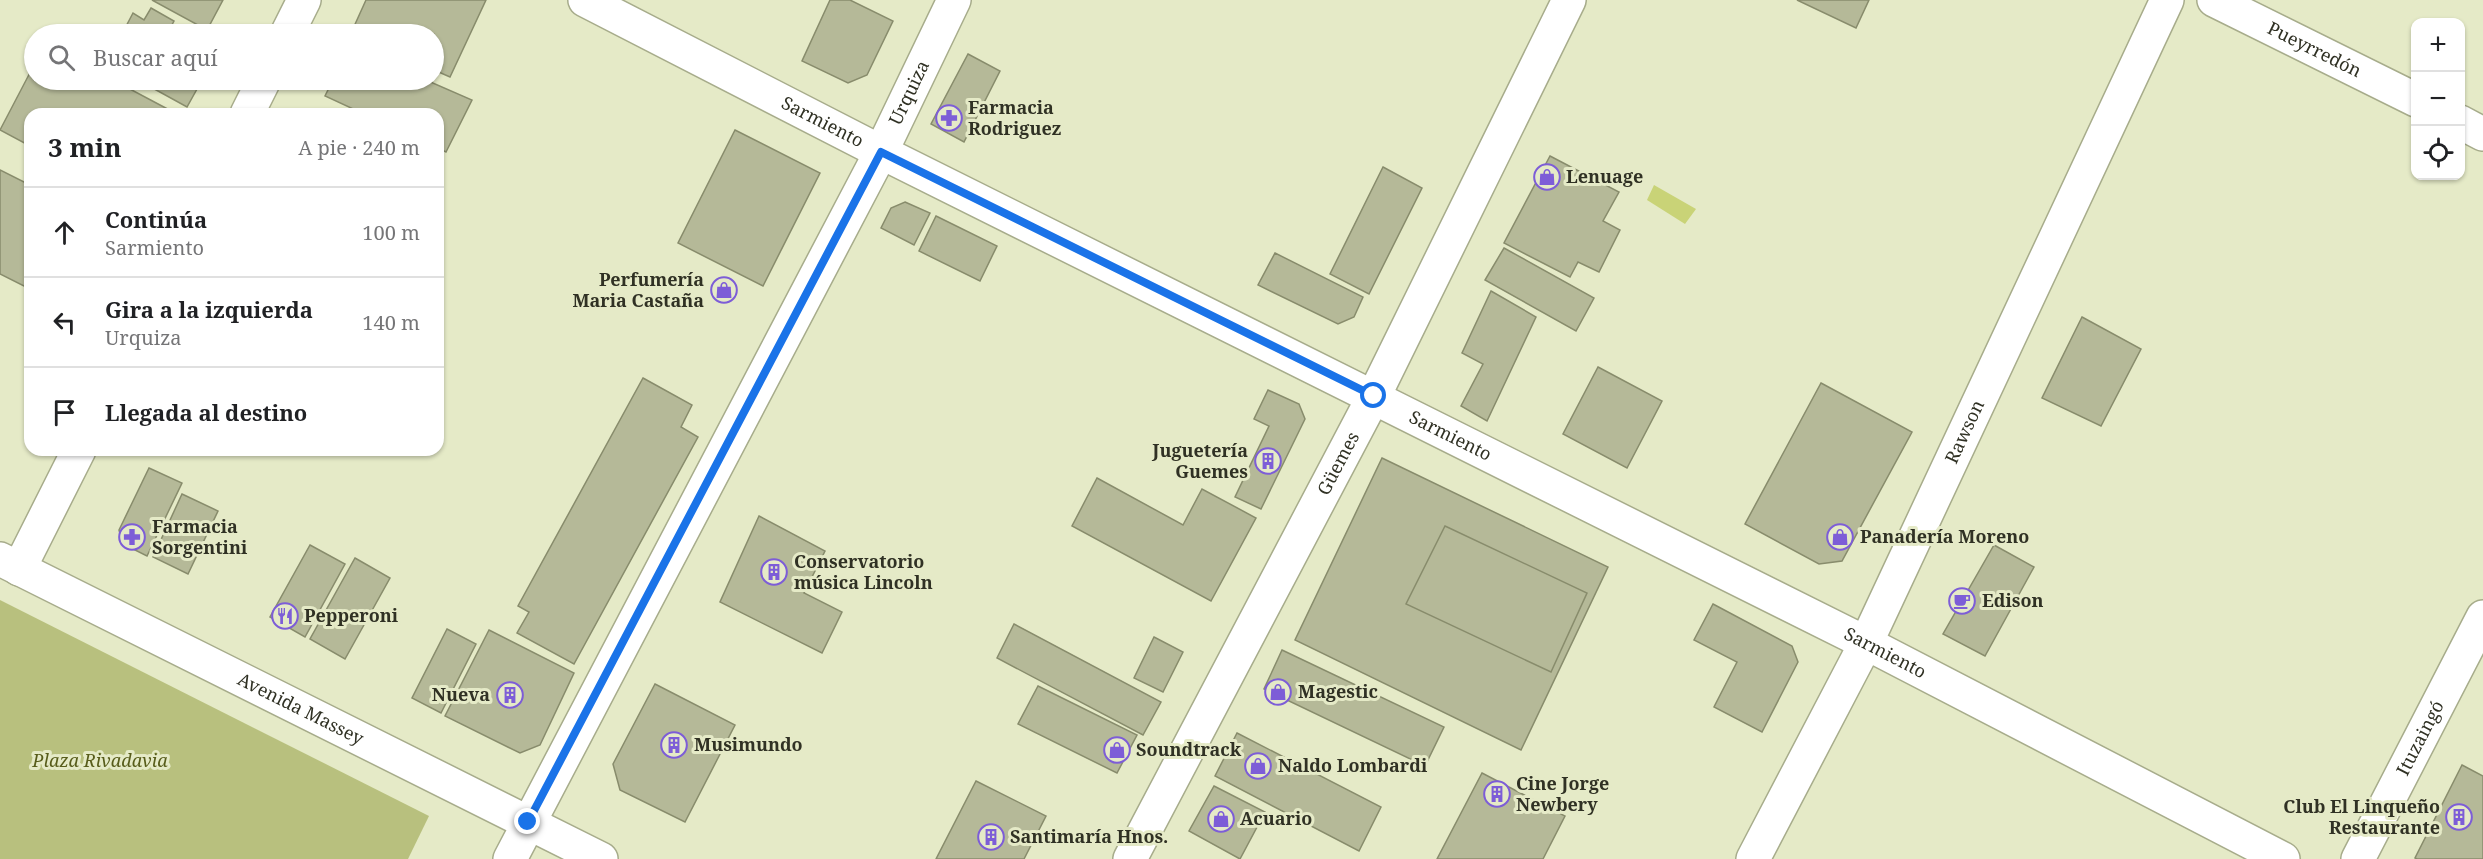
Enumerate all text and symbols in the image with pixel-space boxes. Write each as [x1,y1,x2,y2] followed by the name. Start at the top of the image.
[2264,15,2366,82] street label: Pueyrredón
[2411,18,2465,180] map controls
[2411,18,2465,72] button: +
[24,24,444,90] search box
[45,41,78,74] icon: search
[93,42,217,72] text: Buscar aquí
[883,56,934,129] street label: Urquiza
[2411,72,2465,126] button: −
[778,90,868,152] street label: Sarmiento
[968,95,1061,140] place label: Farmacia Rodriguez
[934,103,964,133] pharmacy icon: Farmacia Rodriguez
[2411,126,2465,180] button: locate
[48,129,122,165] text: 3 min
[298,134,420,161] text: A pie · 240 m
[1532,162,1562,192] shop icon: Lenuage
[1566,164,1643,188] place label: Lenuage
[105,204,207,234] text: Continúa
[48,216,81,249] icon: ahead
[362,219,420,246] text: 100 m
[105,234,204,261] text: Sarmiento
[572,267,704,312] place label: Perfumería Maria Castaña
[709,275,739,305] shop icon: Perfumería Maria Castaña
[105,294,313,324] text: Gira a la izquierda
[48,306,81,339] icon: left
[362,309,420,336] text: 140 m
[105,324,182,351] text: Urquiza
[1360,382,1386,408] route start
[1939,395,1989,467] street label: Rawson
[48,396,81,429] icon: arrive
[105,397,307,427] text: Llegada al destino
[1406,404,1496,466] street label: Sarmiento
[1311,427,1364,499] street label: Güemes
[1151,438,1248,483] place label: Juguetería Guemes
[1253,446,1283,476] building icon: Juguetería Guemes
[152,514,248,559] place label: Farmacia Sorgentini
[117,522,147,552] pharmacy icon: Farmacia Sorgentini
[1825,522,1855,552] shop icon: Panadería Moreno
[1860,524,2029,548] place label: Panadería Moreno
[794,549,933,594] place label: Conservatorio música Lincoln
[759,557,789,587] building icon: Conservatorio música Lincoln
[1947,586,1977,616] cafe icon: Edison
[1982,588,2044,612] place label: Edison
[270,601,300,631] restaurant icon: Pepperoni
[304,603,399,627] place label: Pepperoni
[1841,621,1931,683] street label: Sarmiento
[234,667,369,750] street label: Avenida Massey
[1263,677,1293,707] shop icon: Magestic
[1298,679,1378,703] place label: Magestic
[495,680,525,710] building icon: Nueva
[432,682,490,706] place label: Nueva
[2390,696,2449,779] street label: Ituzaingó
[659,730,689,760] building icon: Musimundo
[694,732,803,756] place label: Musimundo
[1102,735,1132,765] shop icon: Soundtrack
[1136,737,1242,761] place label: Soundtrack
[31,748,168,772] park label: Plaza Rivadavia
[1243,751,1273,781] shop icon: Naldo Lombardi
[1278,753,1428,777] place label: Naldo Lombardi
[1516,771,1609,816] place label: Cine Jorge Newbery
[1482,779,1512,809] building icon: Cine Jorge Newbery
[2283,794,2440,839] place label: Club El Linqueño Restaurante
[2444,802,2474,832] building icon: Club El Linqueño Restaurante
[1206,804,1236,834] shop icon: Acuario
[1240,806,1312,830] place label: Acuario
[514,808,540,834] route end
[976,822,1006,852] building icon: Santimaría Hnos.
[1010,824,1168,848] place label: Santimaría Hnos.

